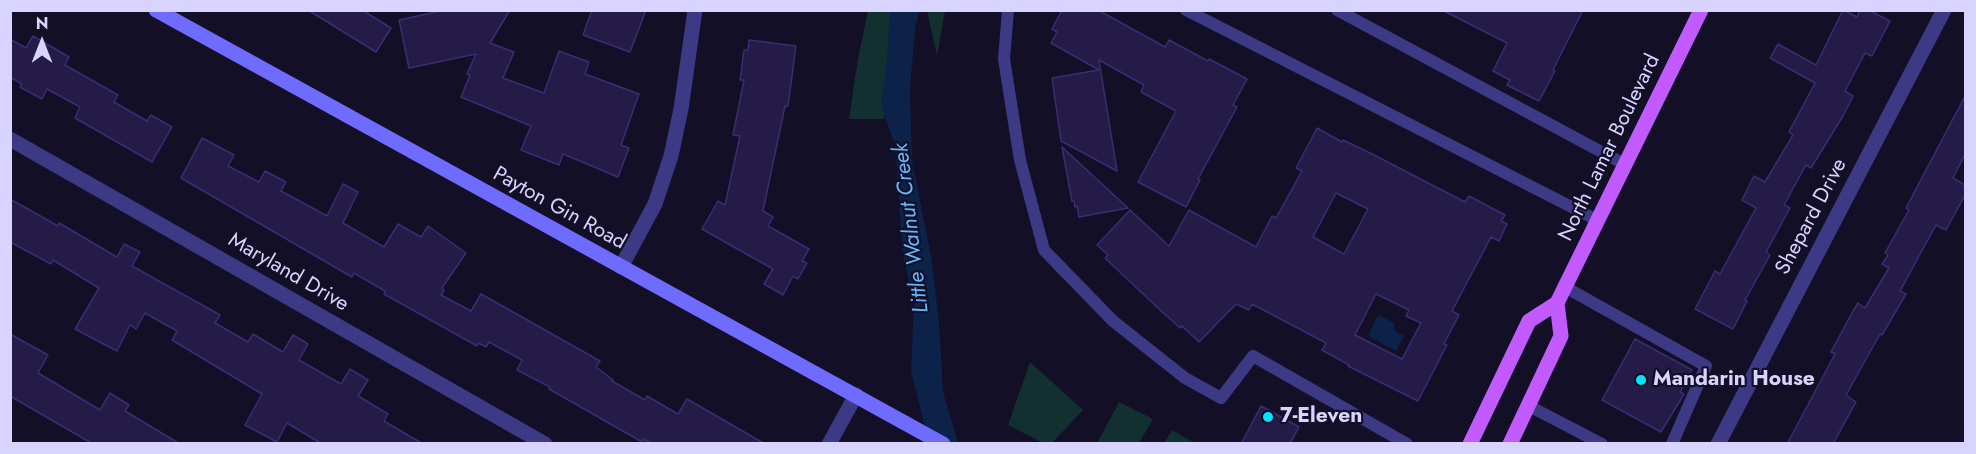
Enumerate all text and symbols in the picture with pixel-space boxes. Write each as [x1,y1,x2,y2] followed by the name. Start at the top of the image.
[12,12,72,72] north arrow
[36,12,48,35] text: N
[1554,50,1666,246] street label: North Lamar Boulevard
[888,141,936,315] water label: Little Walnut Creek
[1771,155,1853,279] street label: Shepard Drive
[488,162,630,256] street label: Payton Gin Road
[223,228,353,318] street label: Maryland Drive
[1653,367,1815,393] place label: Mandarin House
[1634,373,1648,387] marker: Mandarin House
[1280,404,1362,430] place label: 7-Eleven
[1261,410,1275,424] marker: 7-Eleven

